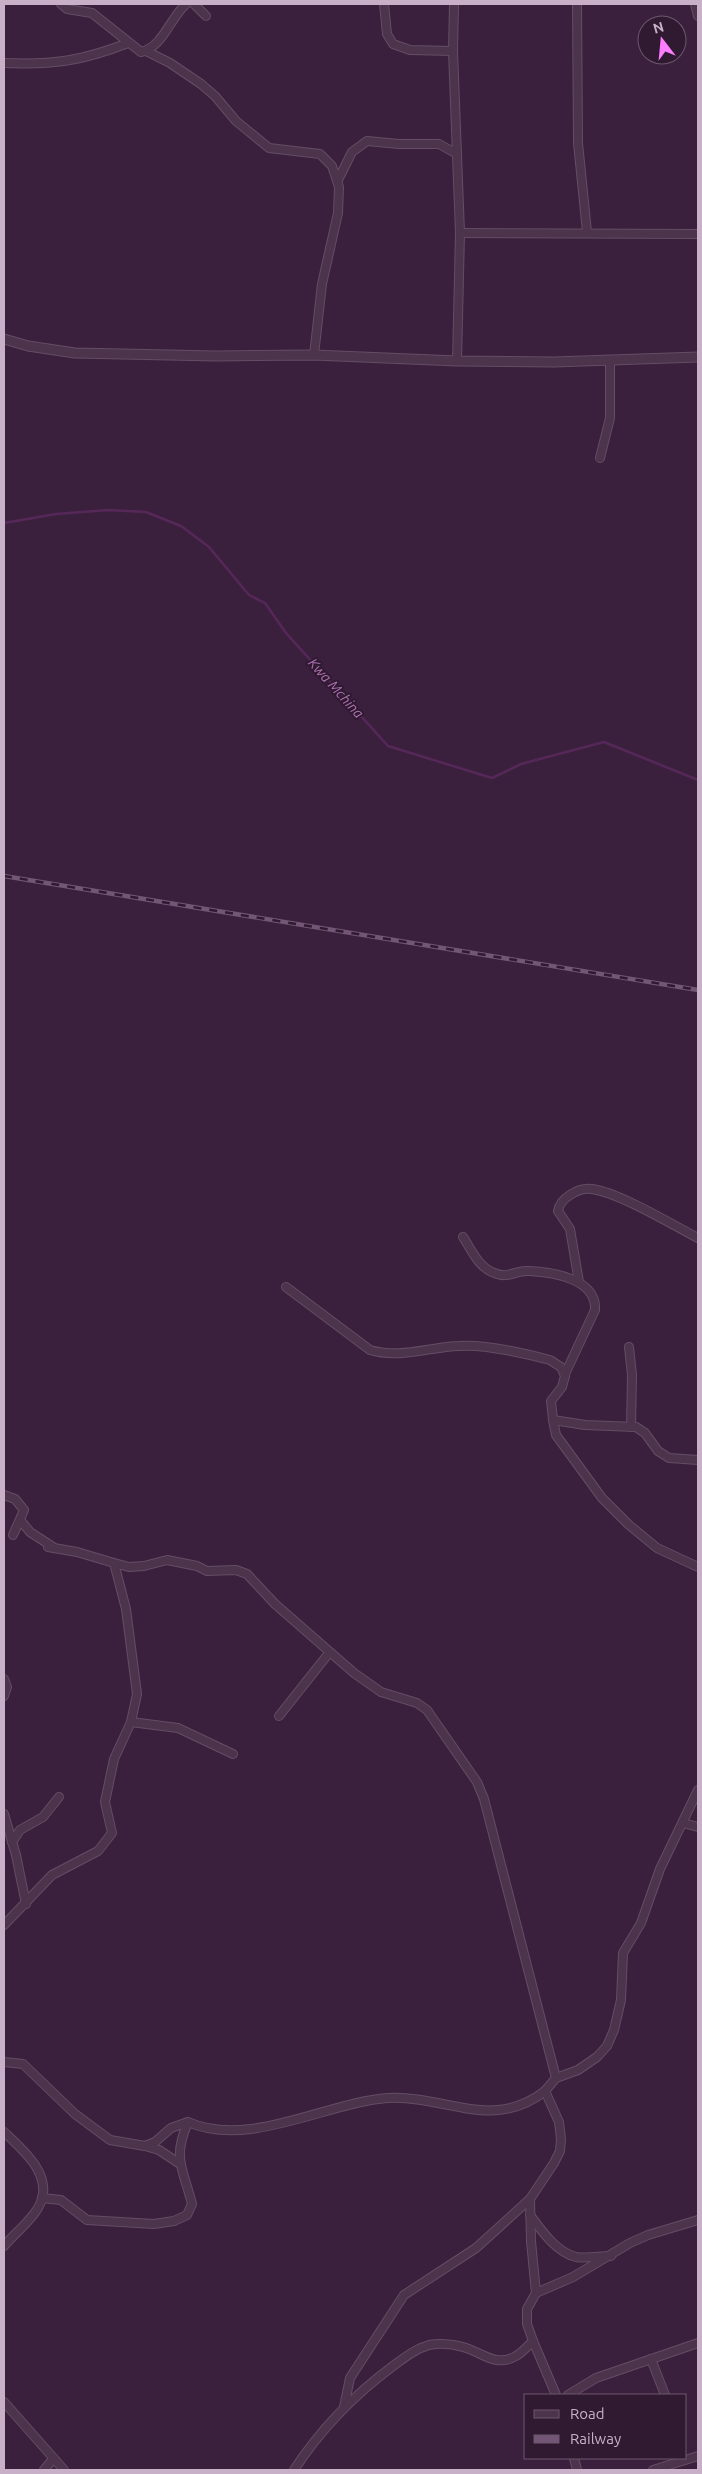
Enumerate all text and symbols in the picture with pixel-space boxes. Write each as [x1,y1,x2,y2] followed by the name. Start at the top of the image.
[637,15,687,65] north arrow
[651,18,666,37] text: N
[305,655,367,722] water label: Kwa Mchina
[524,2394,687,2459] legend
[570,2405,605,2422] text: Road
[570,2430,621,2447] text: Railway

